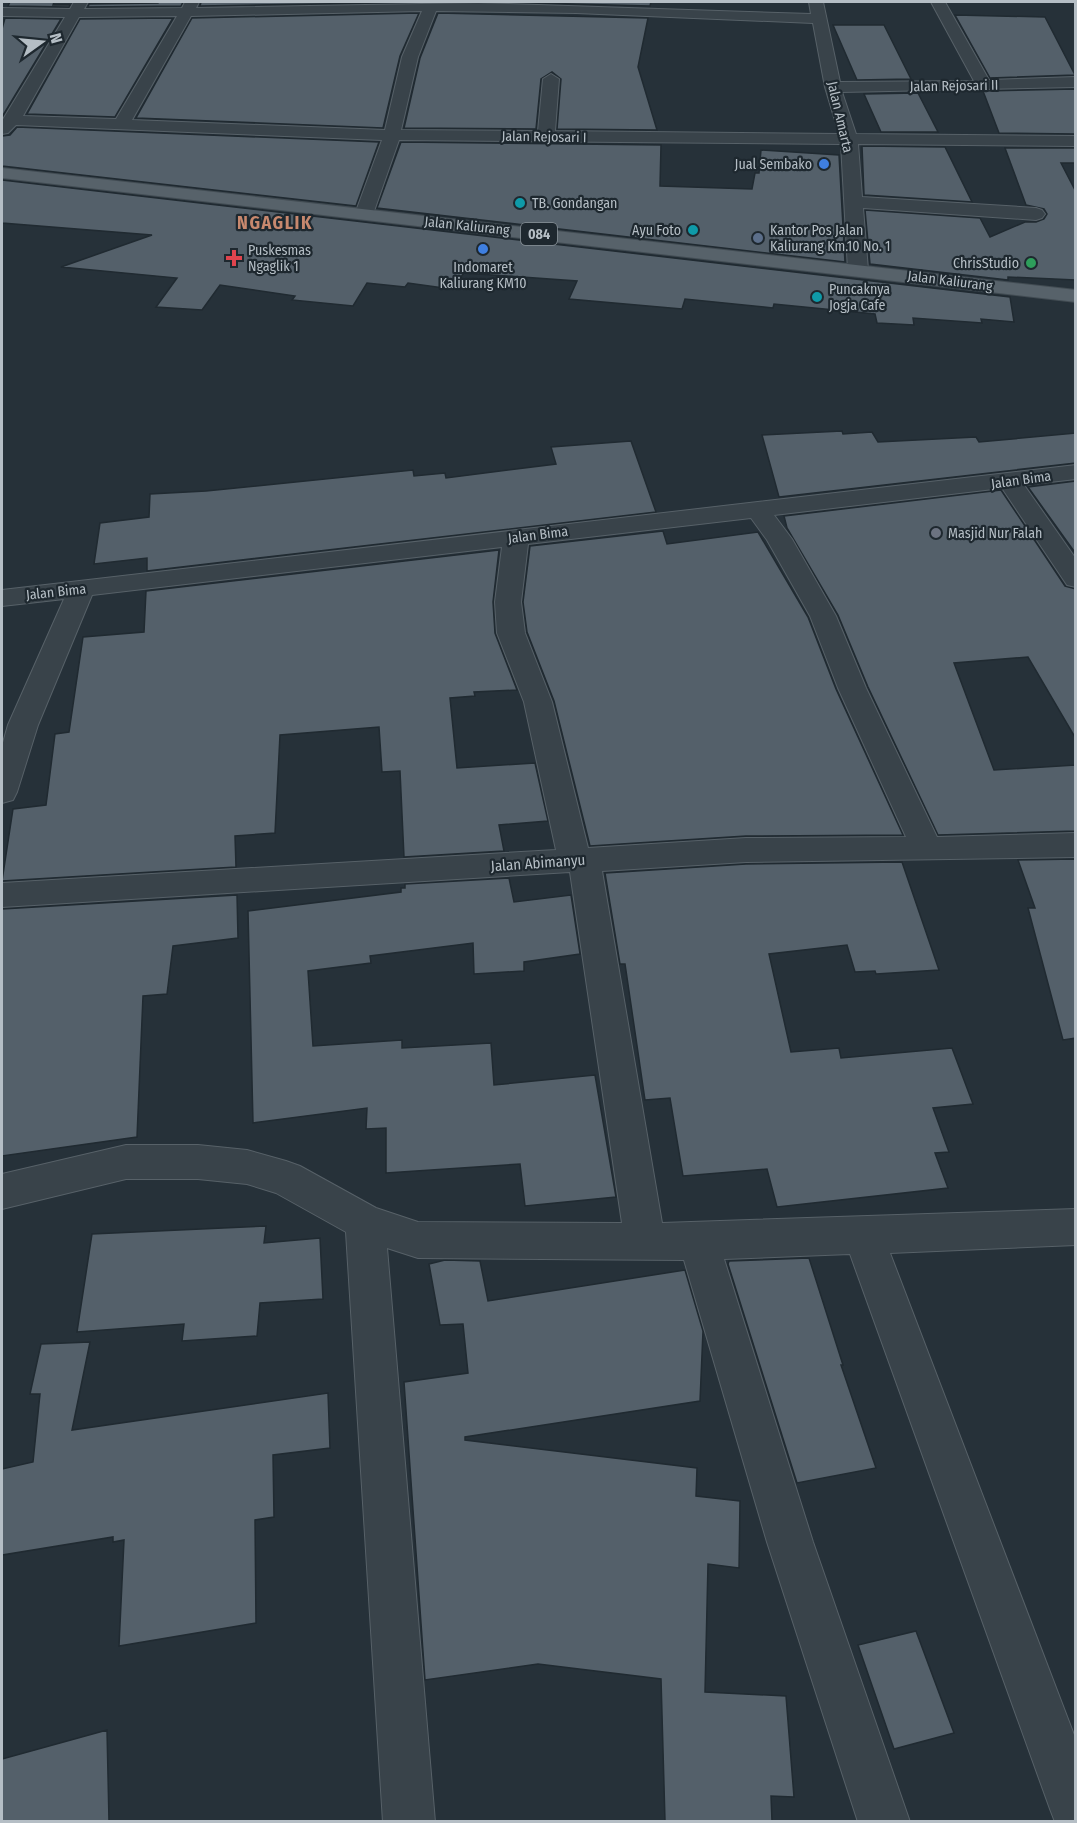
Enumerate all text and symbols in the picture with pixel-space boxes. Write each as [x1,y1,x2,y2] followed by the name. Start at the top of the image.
[12,12,72,72] north arrow
[46,31,66,45] text: N
[909,77,999,95] street label: Jalan Rejosari II
[824,80,857,155] street label: Jalan Amarta
[501,128,587,146] street label: Jalan Rejosari I
[735,156,812,173] place label: Jual Sembako
[817,157,831,171] marker: Jual Sembako
[532,195,617,212] place label: TB. Gondangan
[513,196,527,210] marker: TB. Gondangan
[237,212,313,234] district label: NGAGLIK
[424,213,511,239] street label: Jalan Kaliurang
[632,222,681,239] place label: Ayu Foto
[770,222,890,255] place label: Kantor Pos Jalan Kaliurang Km.10 No. 1
[521,223,557,245] road number: 084
[686,223,700,237] marker: Ayu Foto
[751,231,765,245] marker: Kantor Pos Jalan Kaliurang Km.10 No. 1
[248,242,311,275] place label: Puskesmas Ngaglik 1
[476,242,490,256] marker: Indomaret Kaliurang KM10
[225,249,243,267] marker: Puskesmas Ngaglik 1
[953,255,1019,272] place label: ChrisStudio
[1024,256,1038,270] marker: ChrisStudio
[439,259,527,292] place label: Indomaret Kaliurang KM10
[907,267,994,295] street label: Jalan Kaliurang
[829,281,890,314] place label: Puncaknya Jogja Cafe
[810,290,824,304] marker: Puncaknya Jogja Cafe
[990,467,1052,493] street label: Jalan Bima
[507,523,569,547] street label: Jalan Bima
[948,525,1042,542] place label: Masjid Nur Falah
[929,526,943,540] marker: Masjid Nur Falah
[25,580,87,604] street label: Jalan Bima
[490,851,586,875] street label: Jalan Abimanyu

